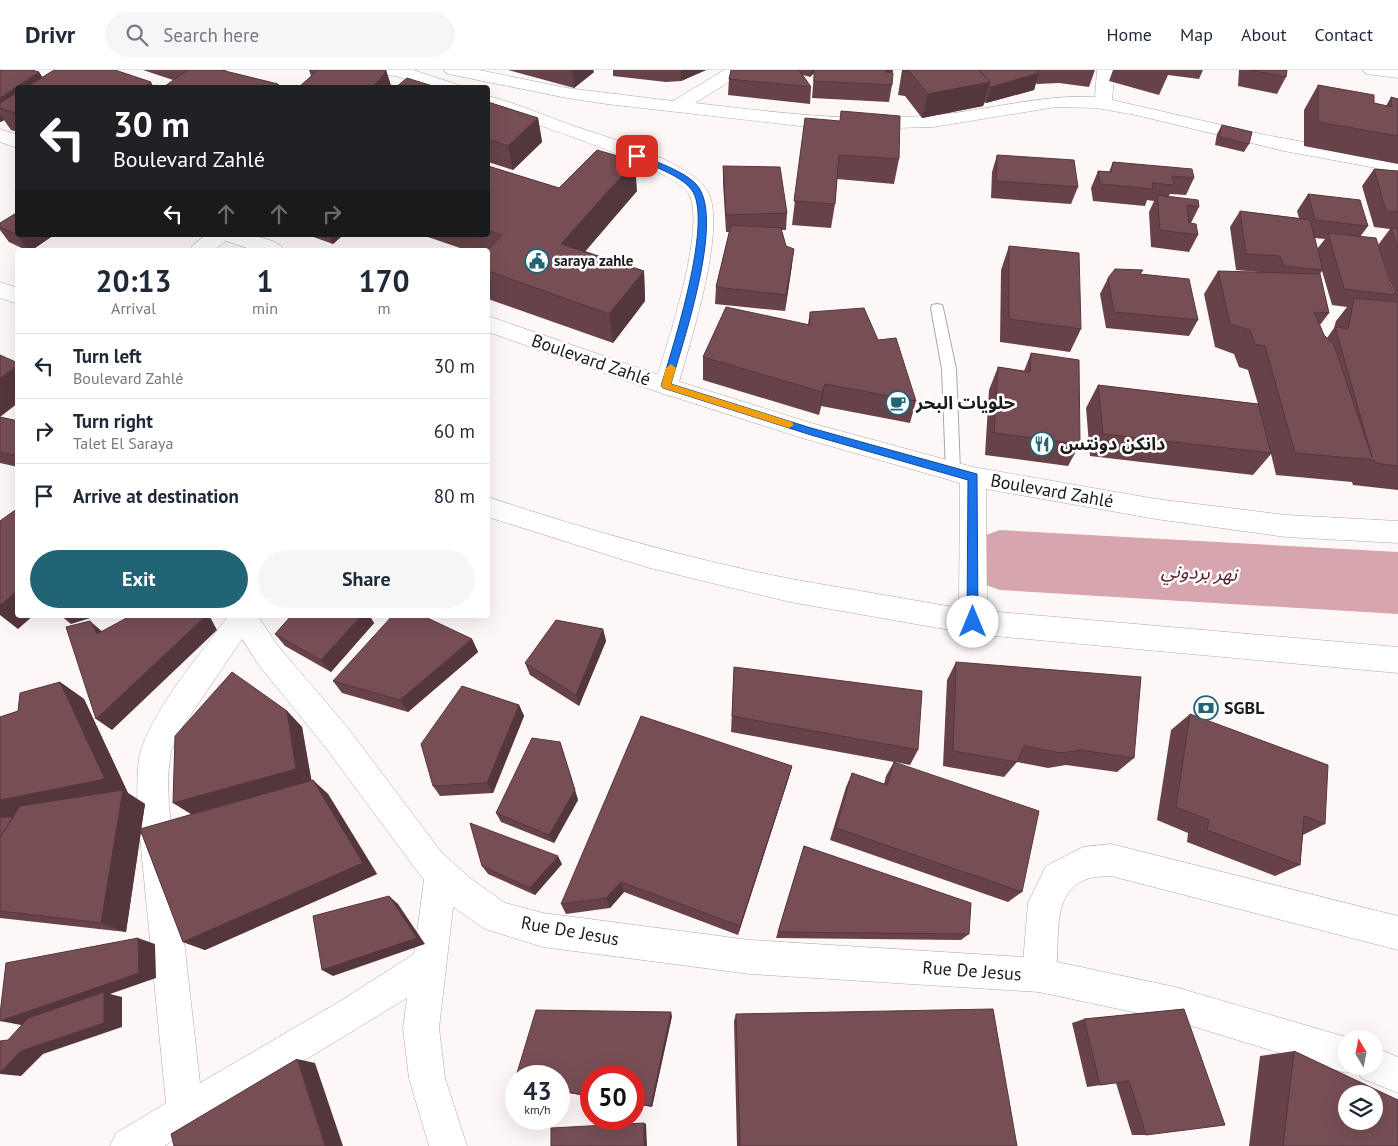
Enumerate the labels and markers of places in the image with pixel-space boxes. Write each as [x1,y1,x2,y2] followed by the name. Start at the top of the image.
[616,135,658,177] pin
[524,248,550,274] public building icon: saraya zahle
[554,251,634,270] place label: saraya zahle
[885,390,911,416] cafe icon: حلويات البحر
[915,391,1015,414] place label: حلويات البحر
[1029,431,1055,457] restaurant icon: دانكن دونتس
[1060,432,1165,455] place label: دانكن دونتس
[1193,695,1219,721] bank icon: SGBL
[1224,696,1265,719] place label: SGBL

